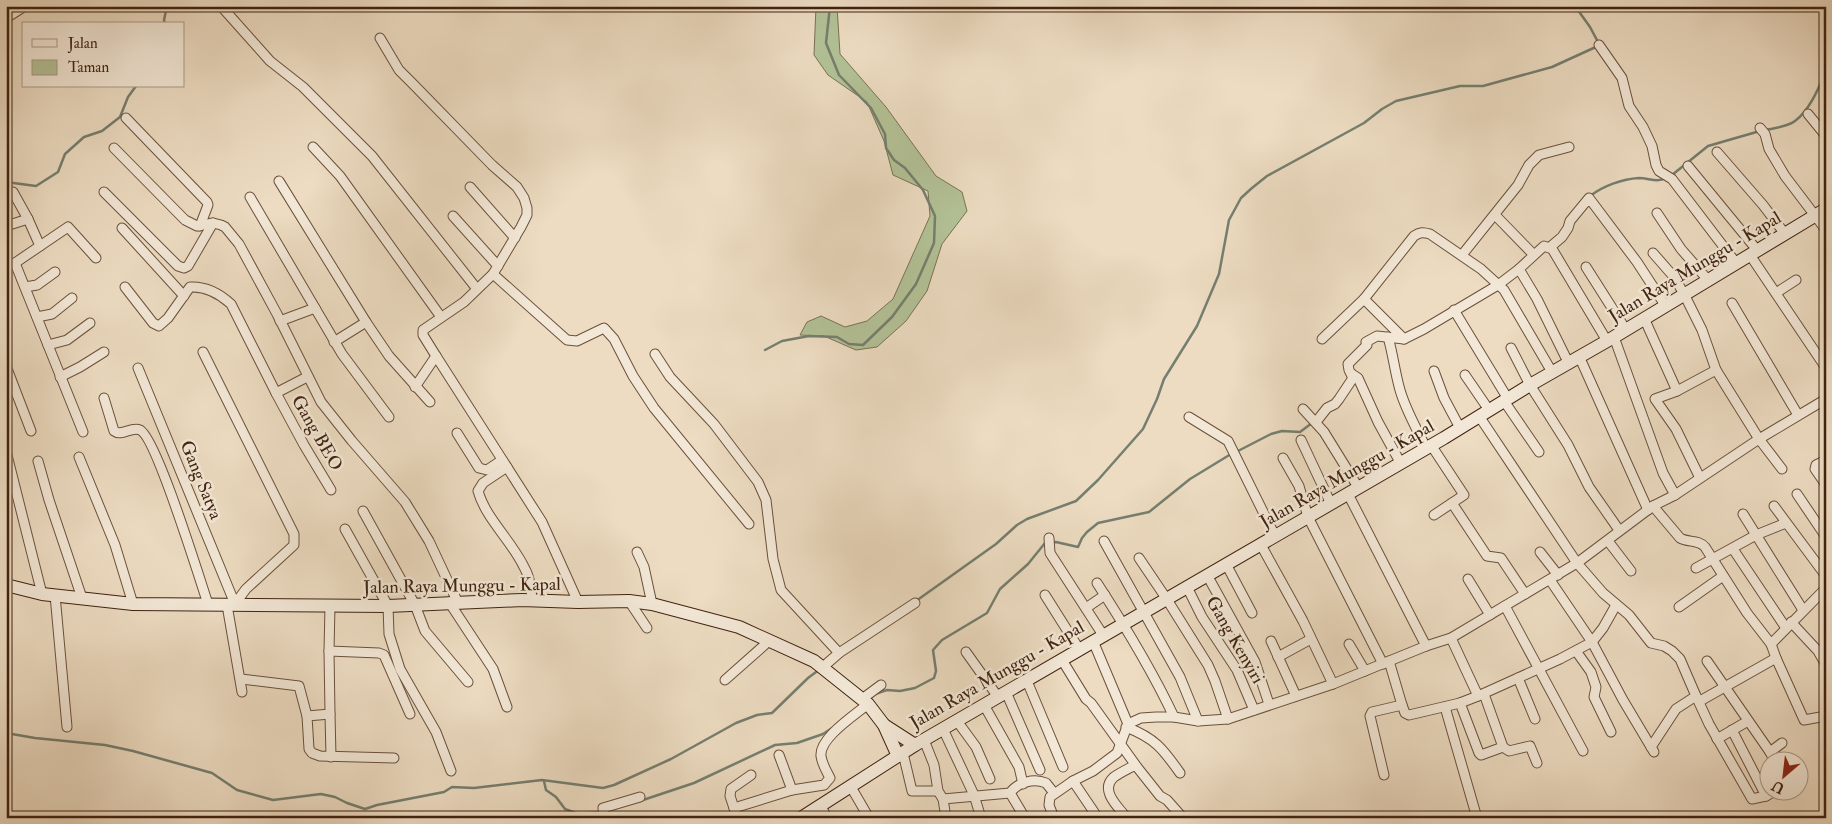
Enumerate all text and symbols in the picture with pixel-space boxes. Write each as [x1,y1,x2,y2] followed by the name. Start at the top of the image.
[22,22,185,88] legend
[67,34,98,54] text: Jalan
[68,58,109,77] text: Taman
[1603,206,1786,328] street label: Jalan Raya Munggu - Kapal
[286,391,348,475] street label: Gang BEO
[1255,414,1439,534] street label: Jalan Raya Munggu - Kapal
[175,437,227,523] street label: Gang Satya
[362,573,561,599] street label: Jalan Raya Munggu - Kapal
[1201,592,1269,688] street label: Gang Kenyiri
[905,615,1089,735] street label: Jalan Raya Munggu - Kapal
[1760,752,1810,802] north arrow
[1769,777,1787,797] text: U

